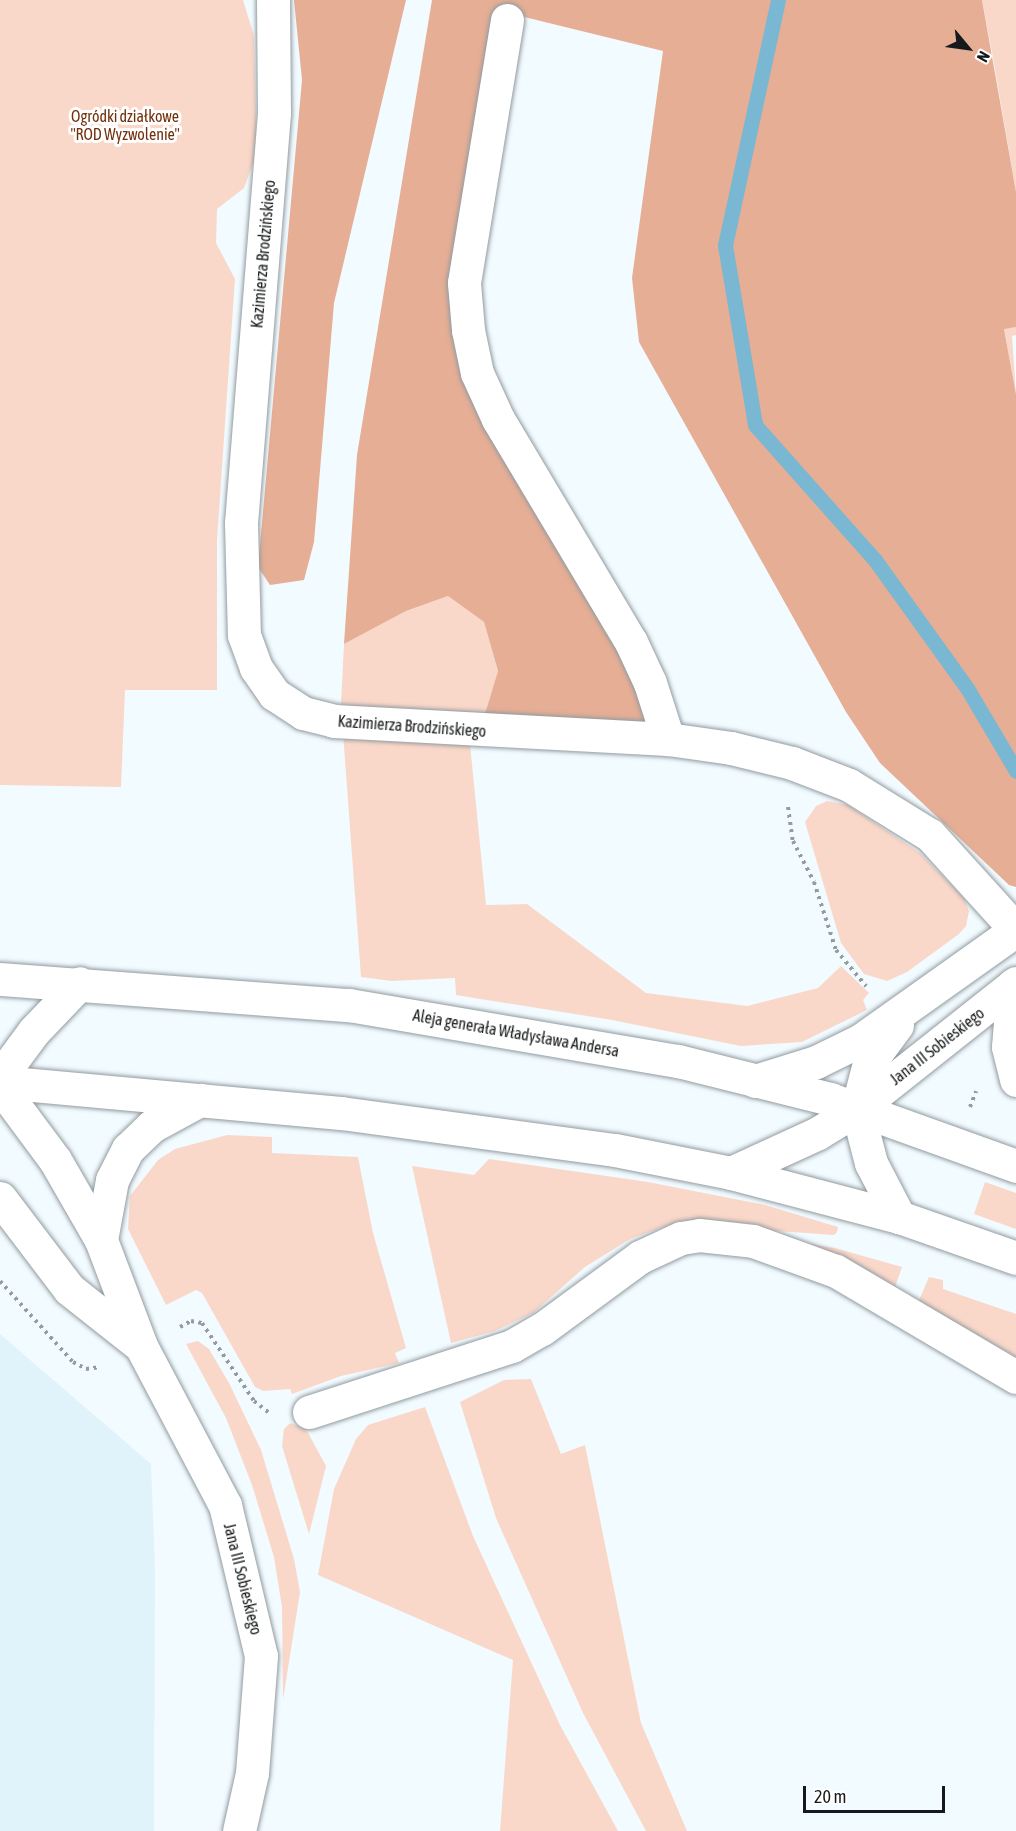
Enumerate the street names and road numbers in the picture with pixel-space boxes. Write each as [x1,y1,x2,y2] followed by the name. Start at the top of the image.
[247,179,279,329] street label: Kazimierza Brodzińskiego
[337,711,487,741] street label: Kazimierza Brodzińskiego
[886,1003,988,1089] street label: Jana III Sobieskiego
[411,1005,621,1061] street label: Aleja generała Władysława Andersa
[220,1521,266,1637] street label: Jana III Sobieskiego

